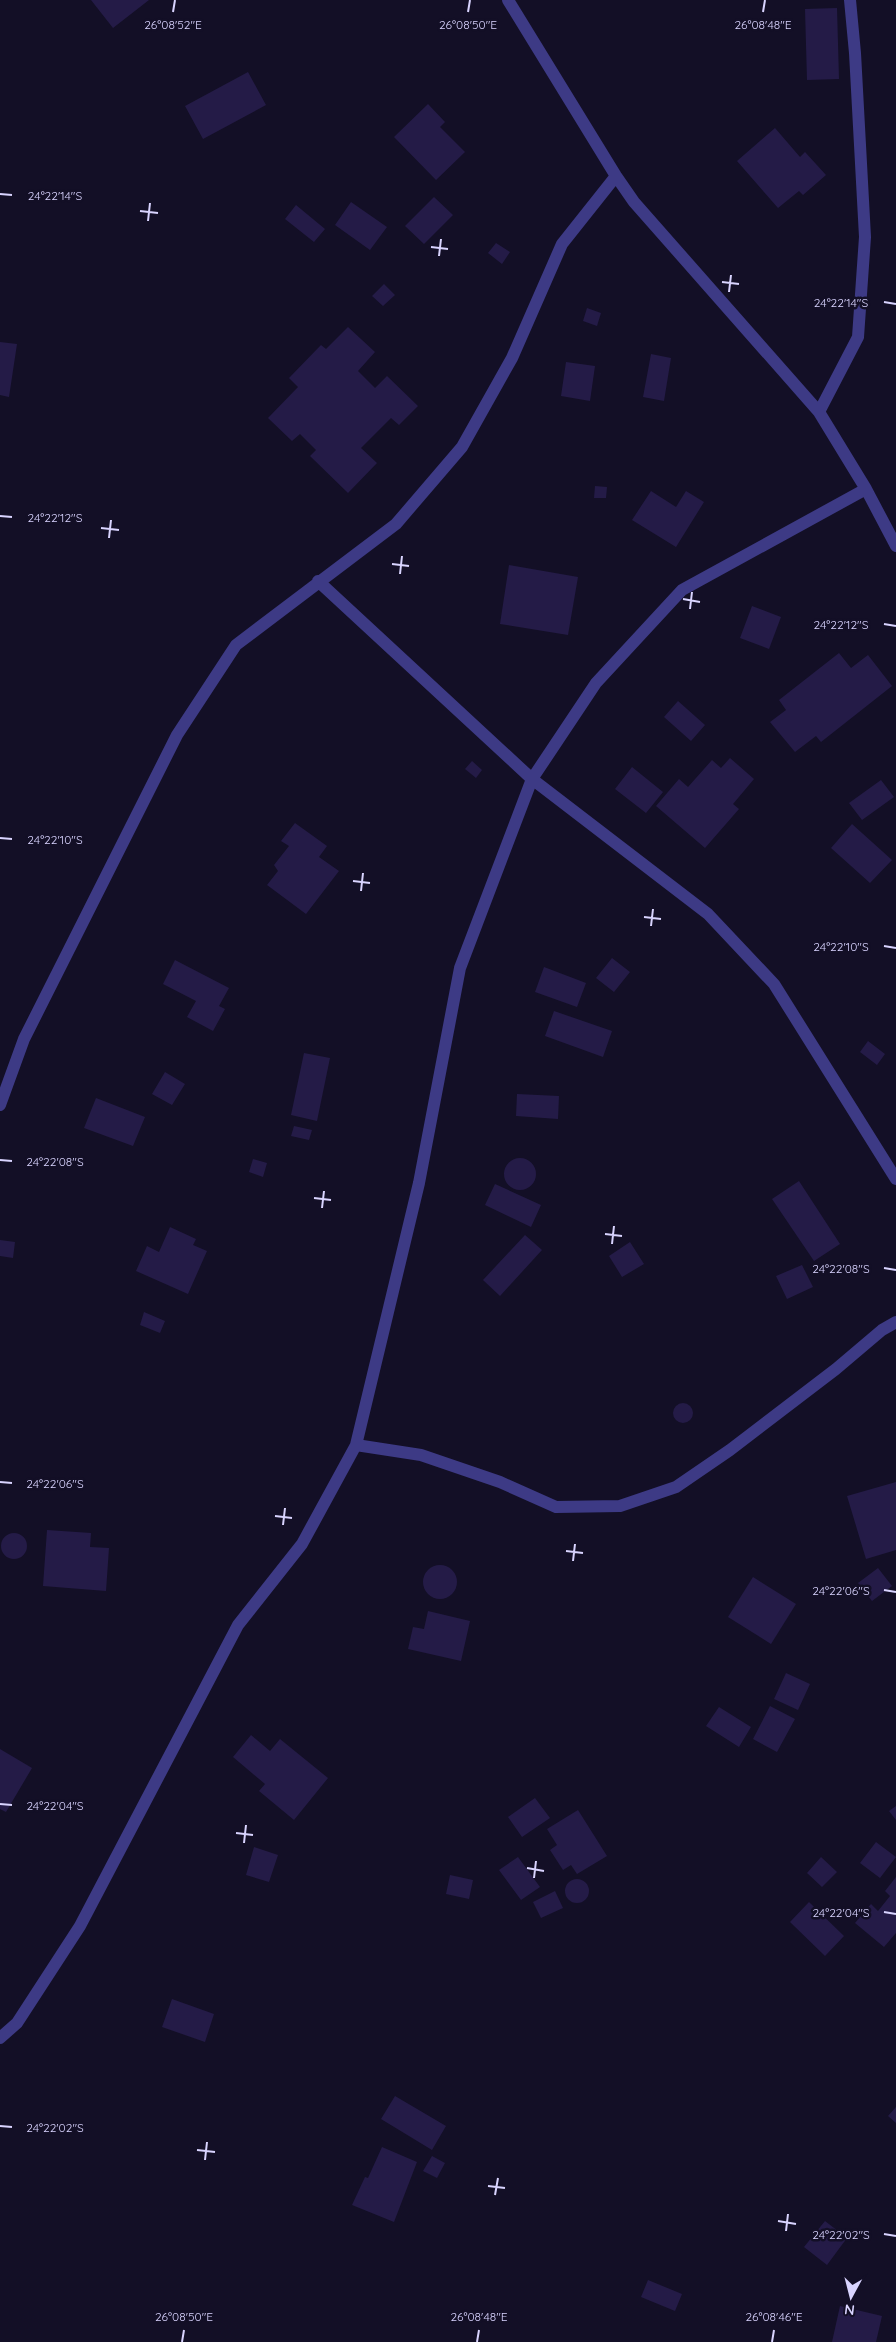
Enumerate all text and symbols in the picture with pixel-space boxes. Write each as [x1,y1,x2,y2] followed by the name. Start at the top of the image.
[144,17,202,32] text: 26°08'52"E
[439,17,497,32] text: 26°08'50"E
[734,17,792,32] text: 26°08'48"E
[28,188,82,203] text: 24°22'14"S
[814,295,868,310] text: 24°22'14"S
[28,510,83,525] text: 24°22'12"S
[814,617,869,632] text: 24°22'12"S
[27,832,83,847] text: 24°22'10"S
[813,939,869,954] text: 24°22'10"S
[26,1154,84,1169] text: 24°22'08"S
[812,1261,870,1276] text: 24°22'08"S
[26,1476,84,1491] text: 24°22'06"S
[812,1583,870,1598] text: 24°22'06"S
[26,1798,84,1813] text: 24°22'04"S
[812,1905,870,1920] text: 24°22'04"S
[26,2120,84,2135] text: 24°22'02"S
[812,2227,870,2242] text: 24°22'02"S
[826,2272,876,2322] north arrow
[843,2300,856,2319] text: N
[155,2309,213,2324] text: 26°08'50"E
[450,2309,508,2324] text: 26°08'48"E
[745,2309,803,2324] text: 26°08'46"E

